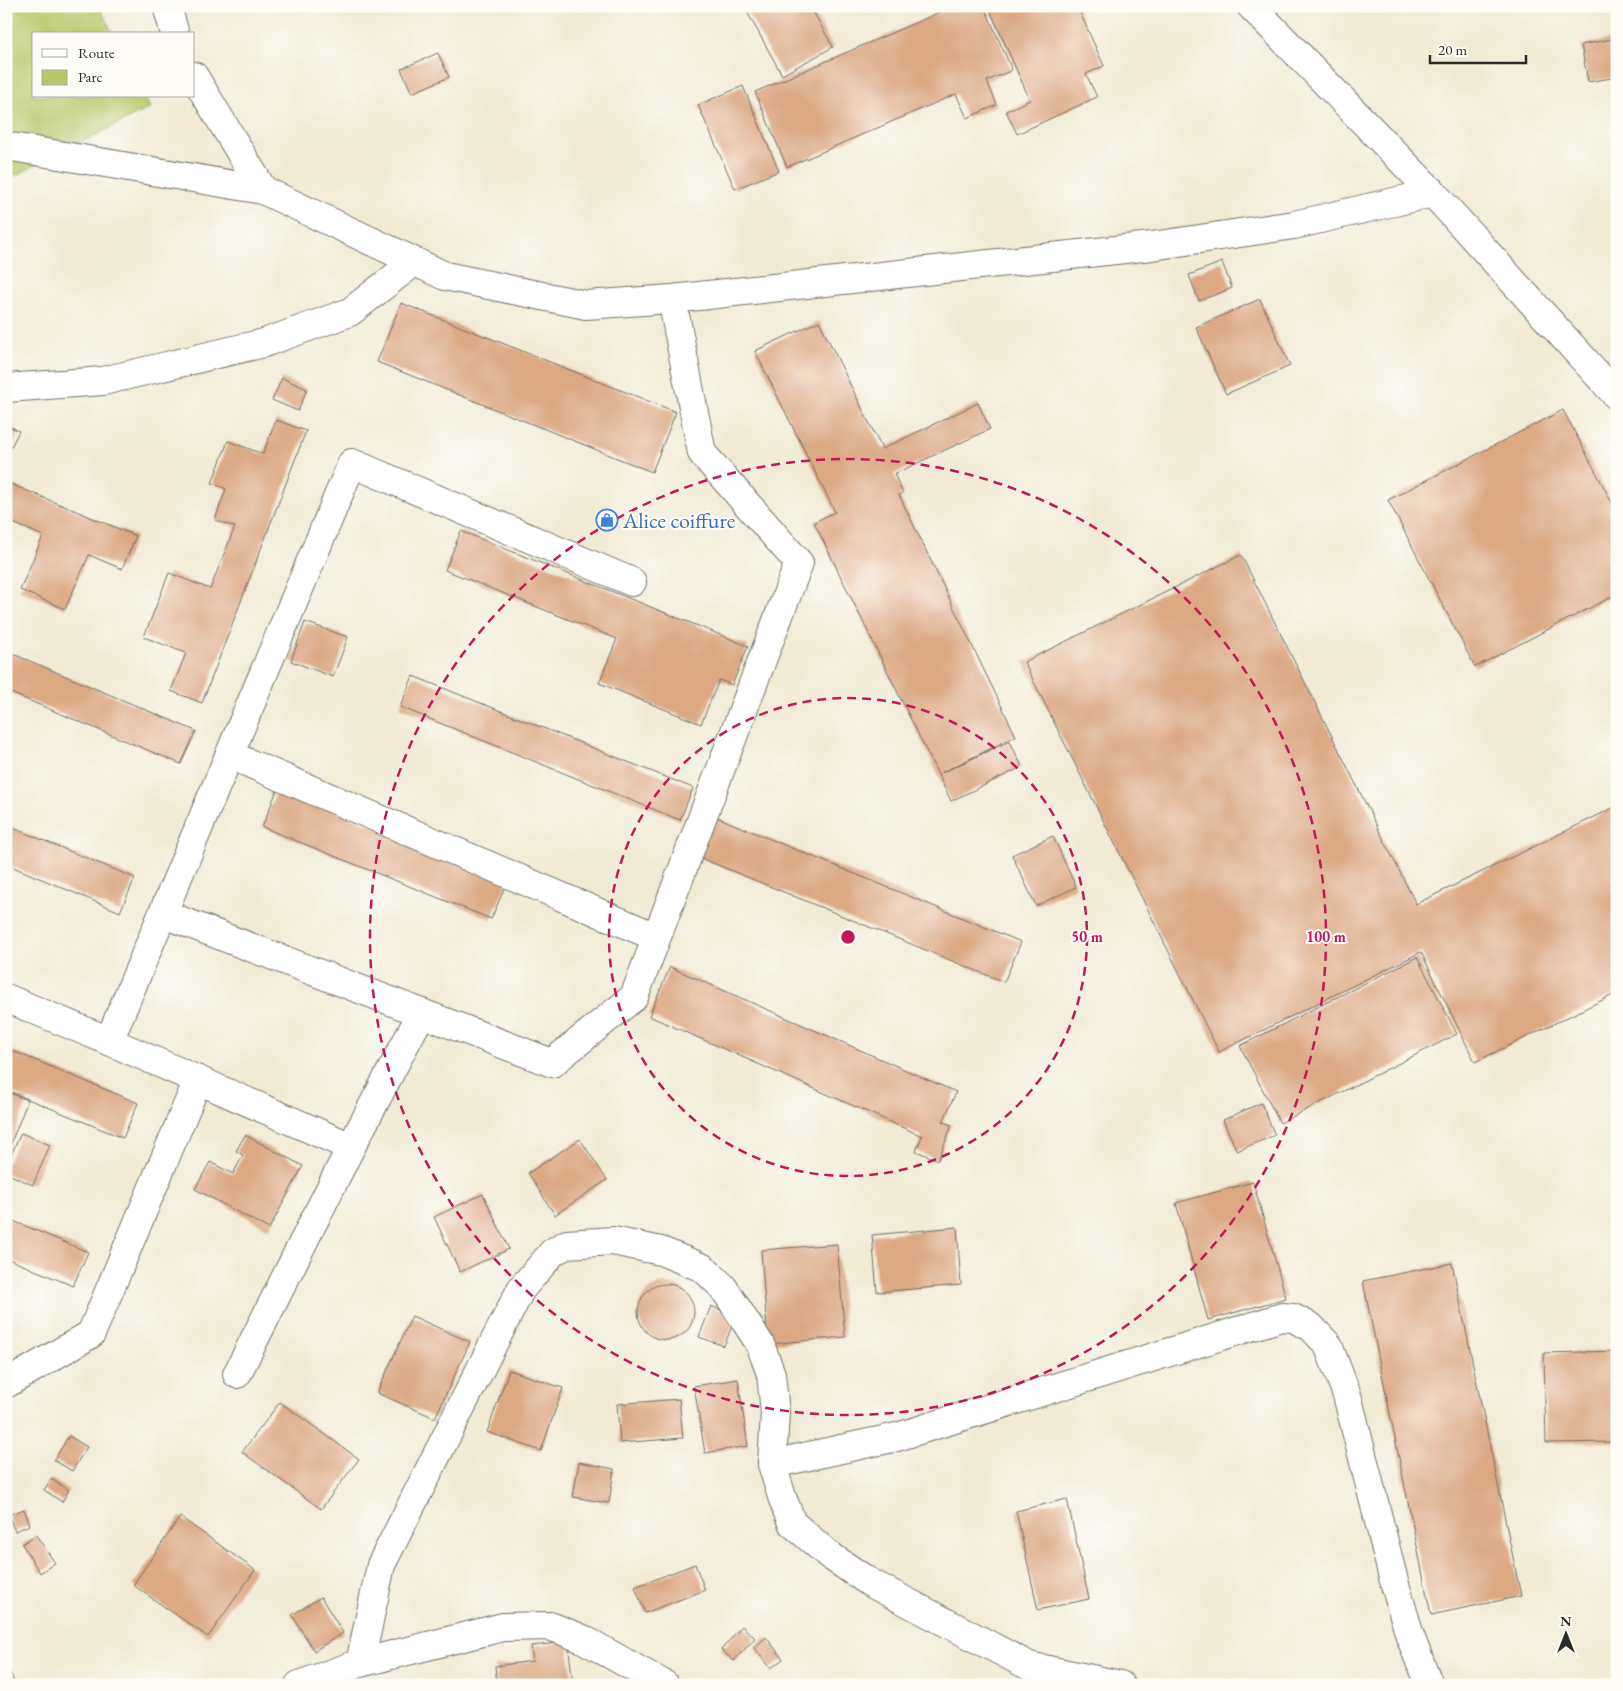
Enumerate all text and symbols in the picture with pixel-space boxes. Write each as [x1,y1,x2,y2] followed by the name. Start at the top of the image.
[32,32,195,98] legend
[1430,32,1527,64] scale bar
[1438,40,1467,59] text: 20 m
[78,43,115,62] text: Route
[78,67,103,86] text: Parc
[622,506,736,535] place label: Alice coiffure
[595,508,619,532] shop icon: Alice coiffure
[1071,927,1103,946] text: 50 m
[1306,927,1346,946] text: 100 m
[839,928,857,946] centre of rings
[1540,1608,1590,1658] north arrow
[1560,1612,1572,1630] text: N

